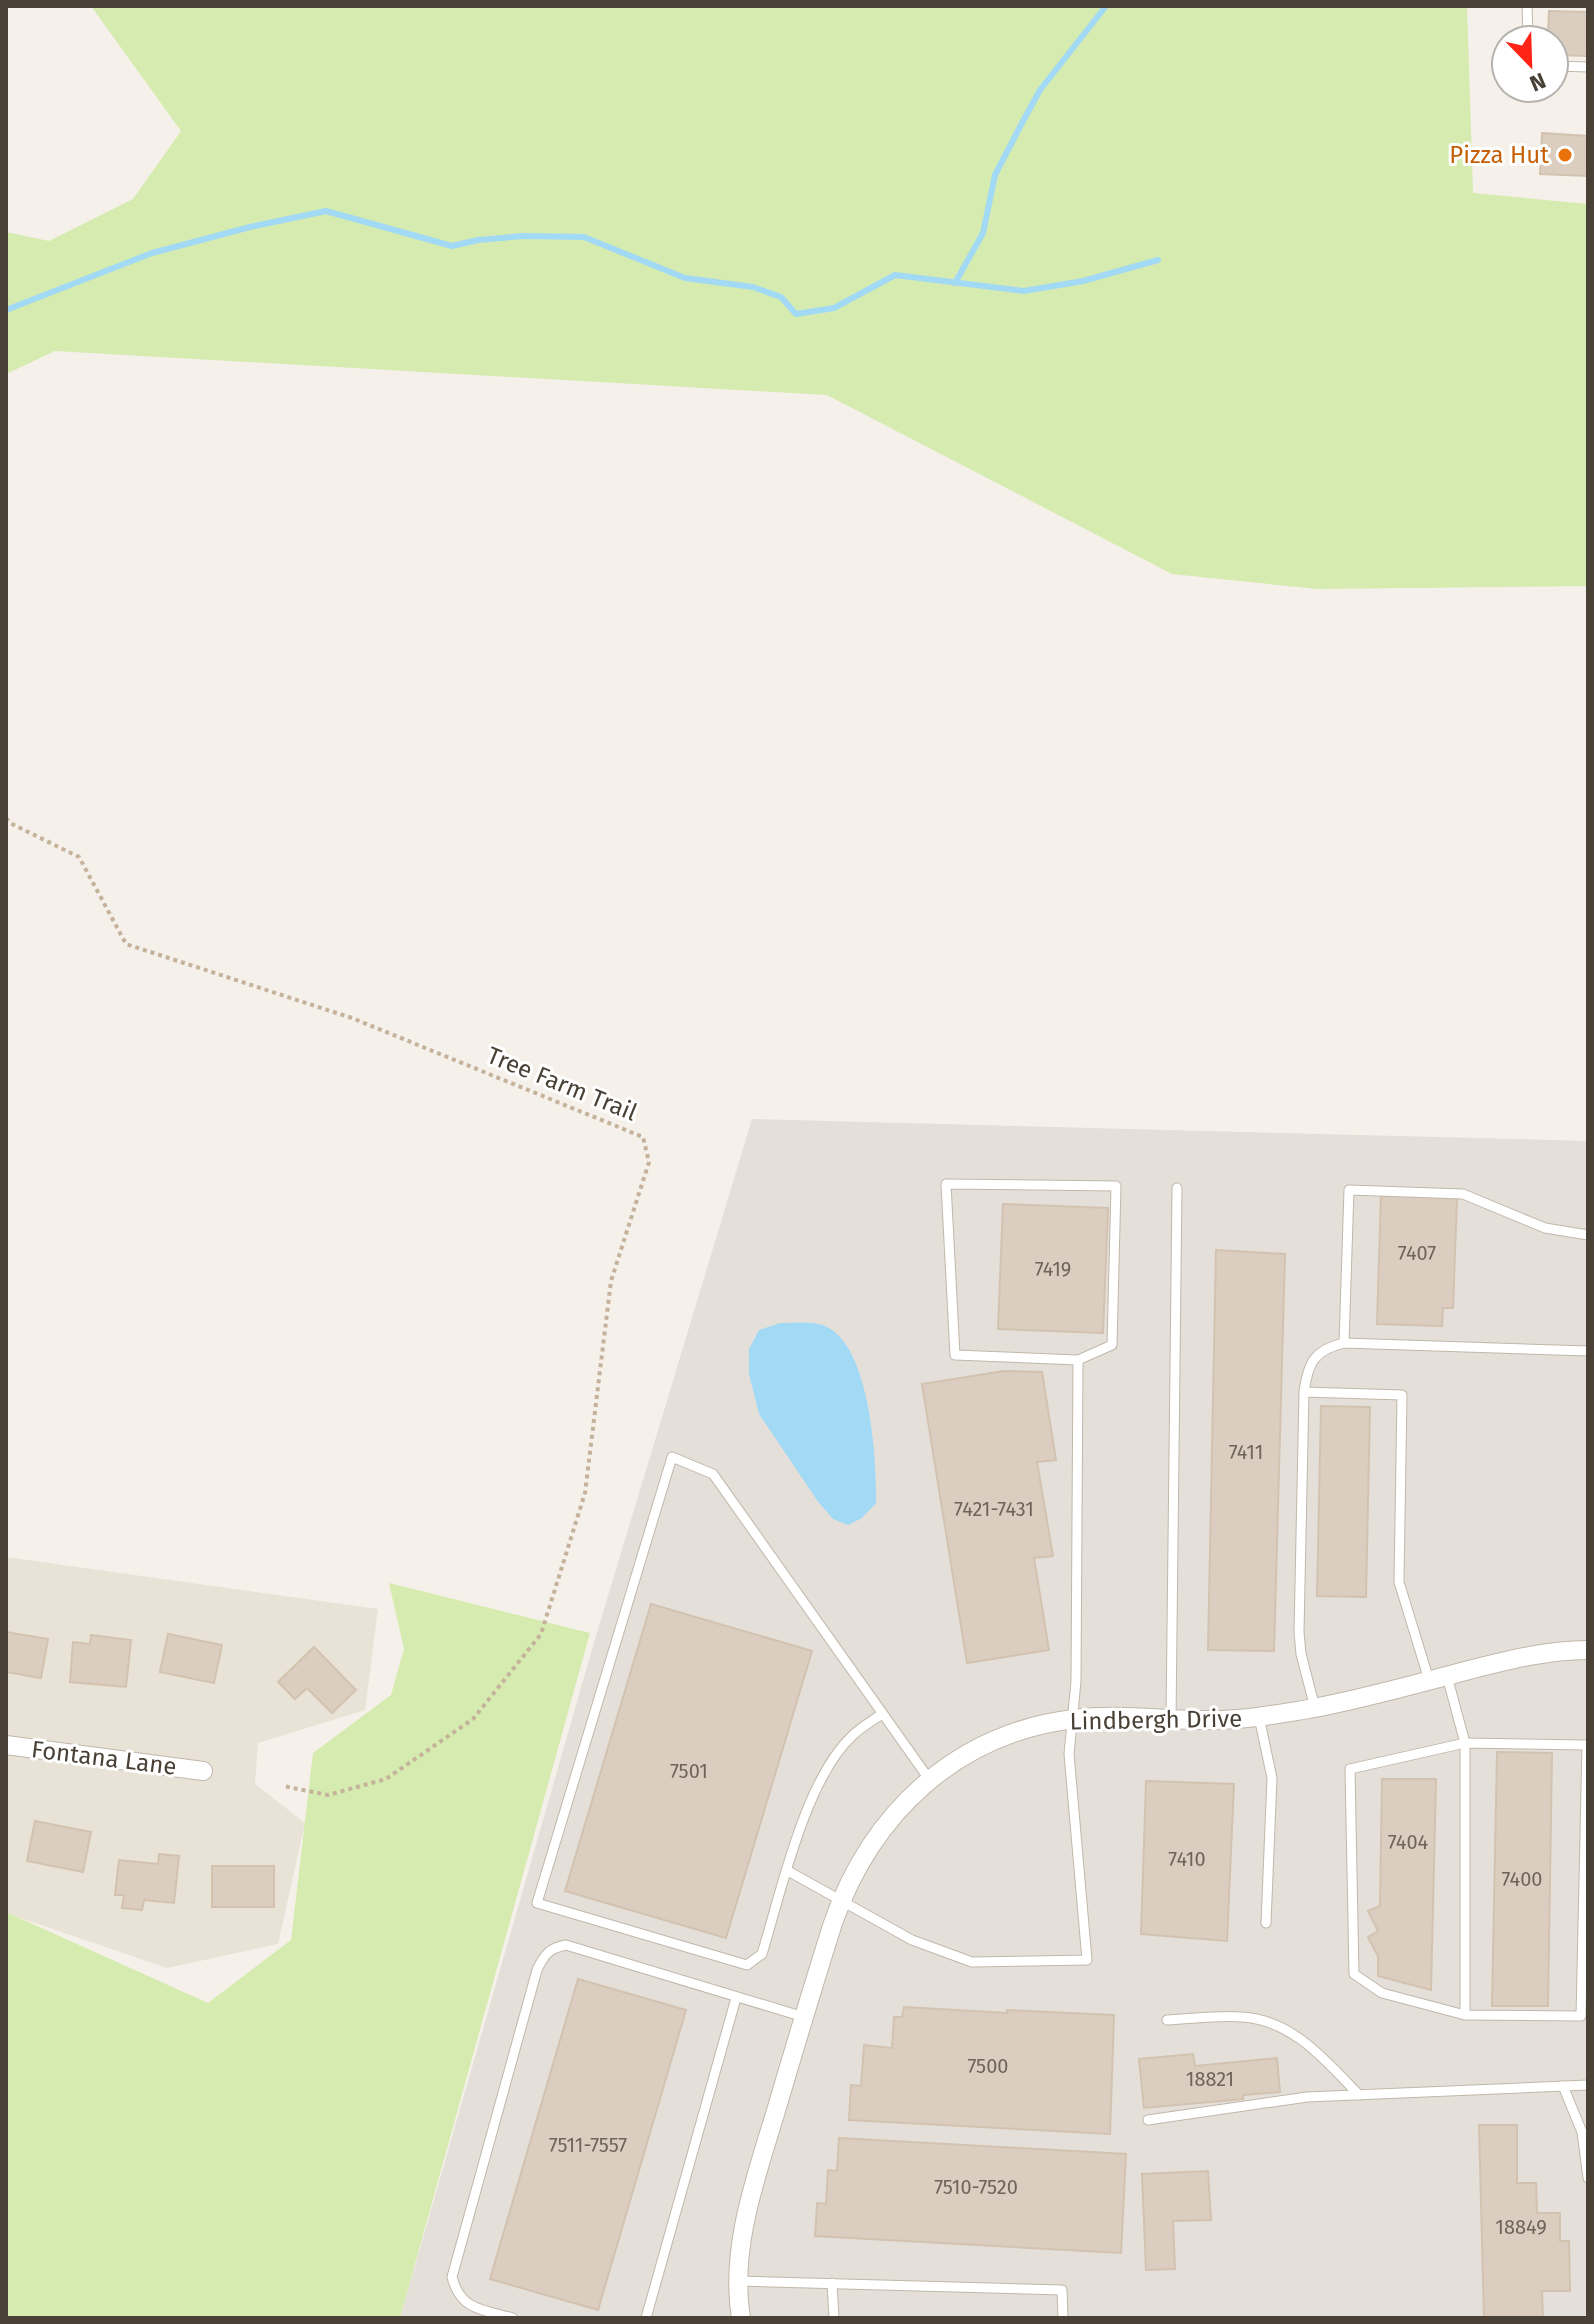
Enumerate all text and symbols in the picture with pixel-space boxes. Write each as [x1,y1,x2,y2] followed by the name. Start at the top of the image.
[1490,24,1570,104] north arrow
[1526,67,1550,97] text: N
[1449,141,1549,169] place label: Pizza Hut
[1556,146,1574,164] marker: Pizza Hut
[483,1041,641,1127] street label: Tree Farm Trail
[1398,1241,1436,1265] house number: 7407
[1035,1257,1071,1281] house number: 7419
[1229,1440,1263,1464] house number: 7411
[954,1497,1034,1521] house number: 7421-7431
[1069,1704,1243,1736] street label: Lindbergh Drive
[30,1735,178,1781] street label: Fontana Lane
[670,1759,708,1783] house number: 7501
[1388,1830,1429,1854] house number: 7404
[1168,1847,1206,1871] house number: 7410
[1501,1867,1543,1891] house number: 7400
[968,2054,1008,2078] house number: 7500
[1186,2067,1234,2091] house number: 18821
[549,2133,627,2157] house number: 7511-7557
[934,2175,1018,2199] house number: 7510-7520
[1495,2215,1547,2239] house number: 18849

